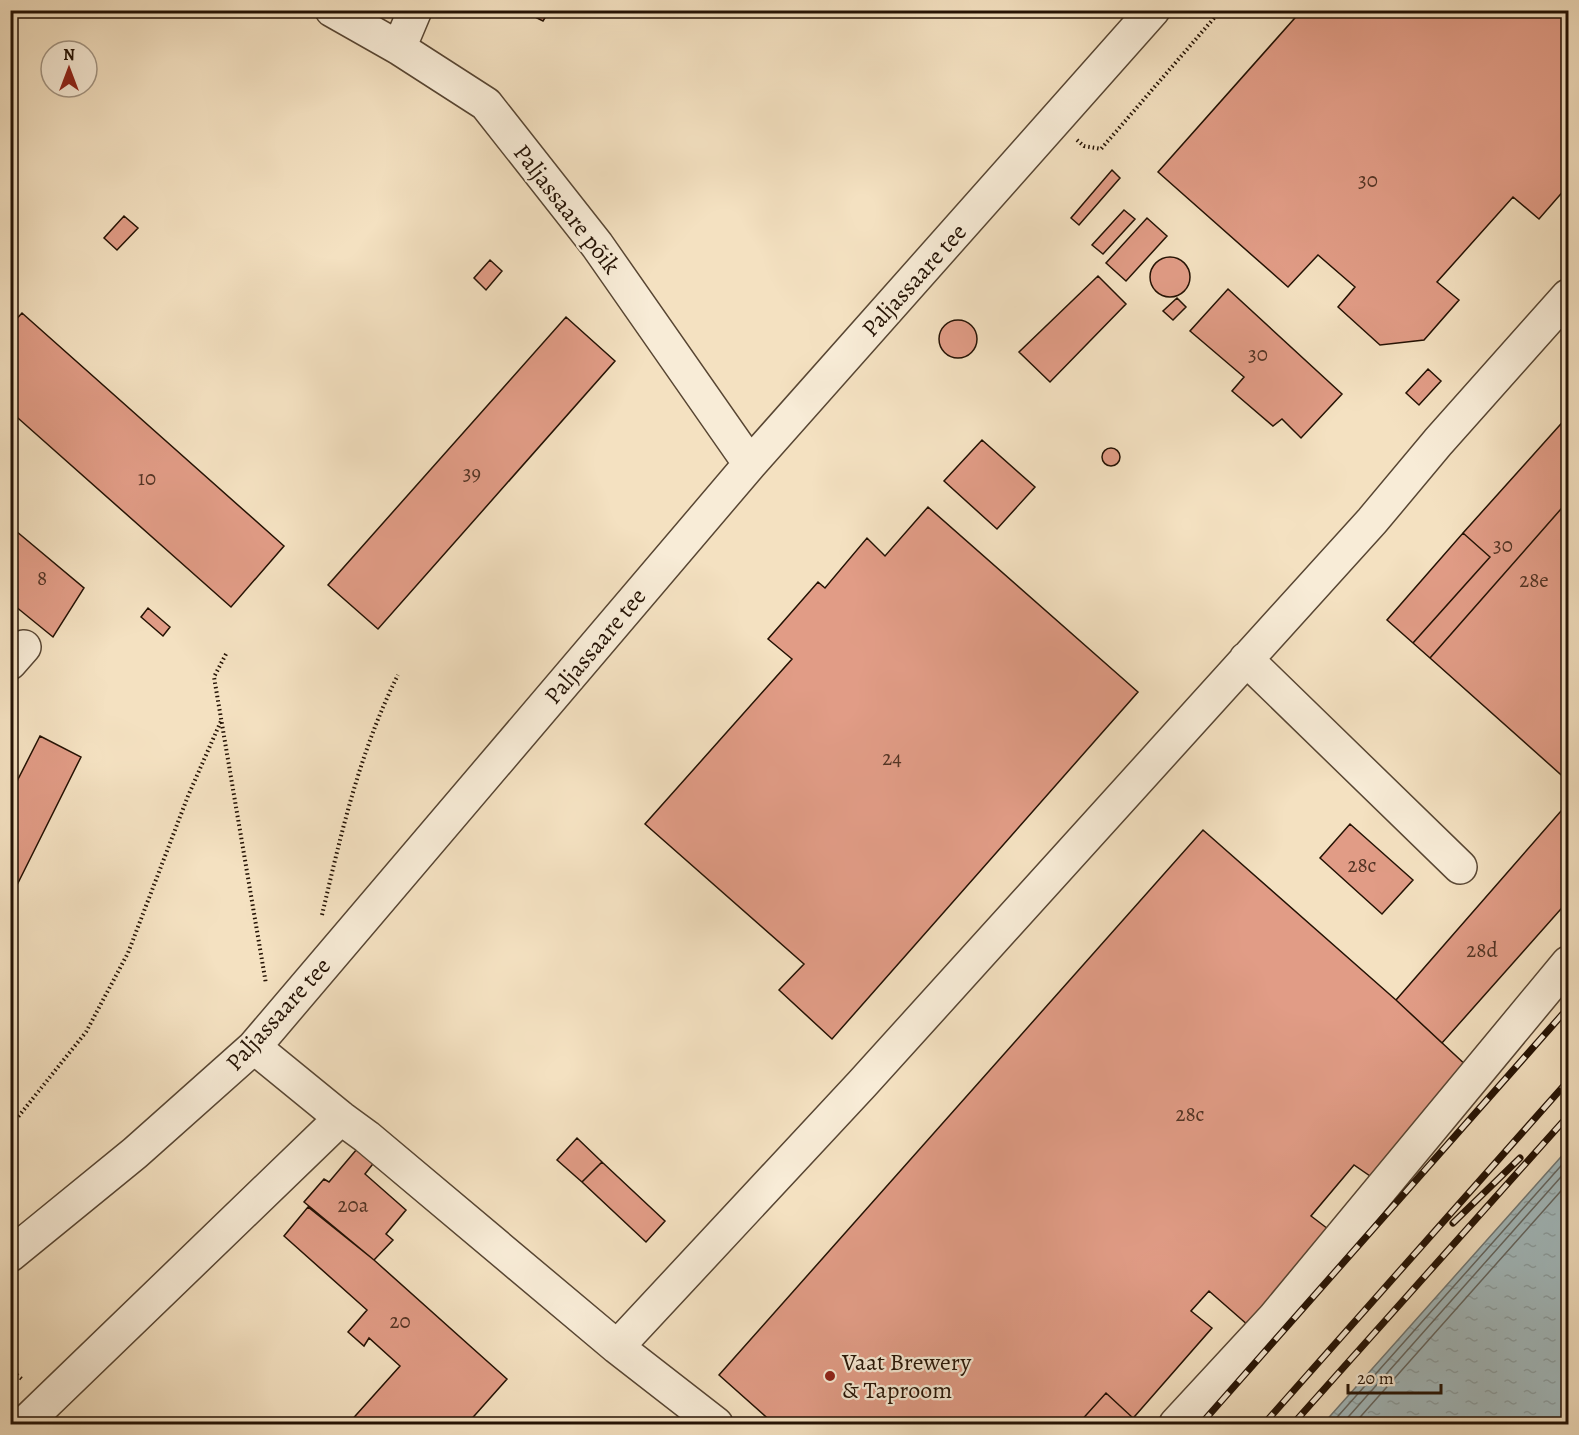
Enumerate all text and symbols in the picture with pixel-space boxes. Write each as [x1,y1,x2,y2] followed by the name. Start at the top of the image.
[39,39,99,99] north arrow
[63,44,75,66] text: N
[506,138,628,281] street label: Paljassaare põik
[1358,166,1378,194] house number: 30
[854,216,974,344] street label: Paljassaare tee
[1248,340,1268,368] house number: 30
[463,459,481,487] house number: 39
[138,464,156,492] house number: 10
[1493,531,1513,559] house number: 30
[37,564,47,592] house number: 8
[1519,566,1549,594] house number: 28e
[537,581,653,711] street label: Paljassaare tee
[882,744,902,772] house number: 24
[1347,851,1377,879] house number: 28c
[1466,936,1498,964] house number: 28d
[218,950,338,1078] street label: Paljassaare tee
[1175,1100,1205,1128] house number: 28c
[338,1191,369,1219] house number: 20a
[389,1307,411,1335] house number: 20
[841,1346,971,1406] place label: Vaat Brewery & Taproom
[1348,1357,1441,1395] scale bar
[1357,1366,1394,1390] text: 20 m
[823,1369,837,1383] marker: Vaat Brewery & Taproom

